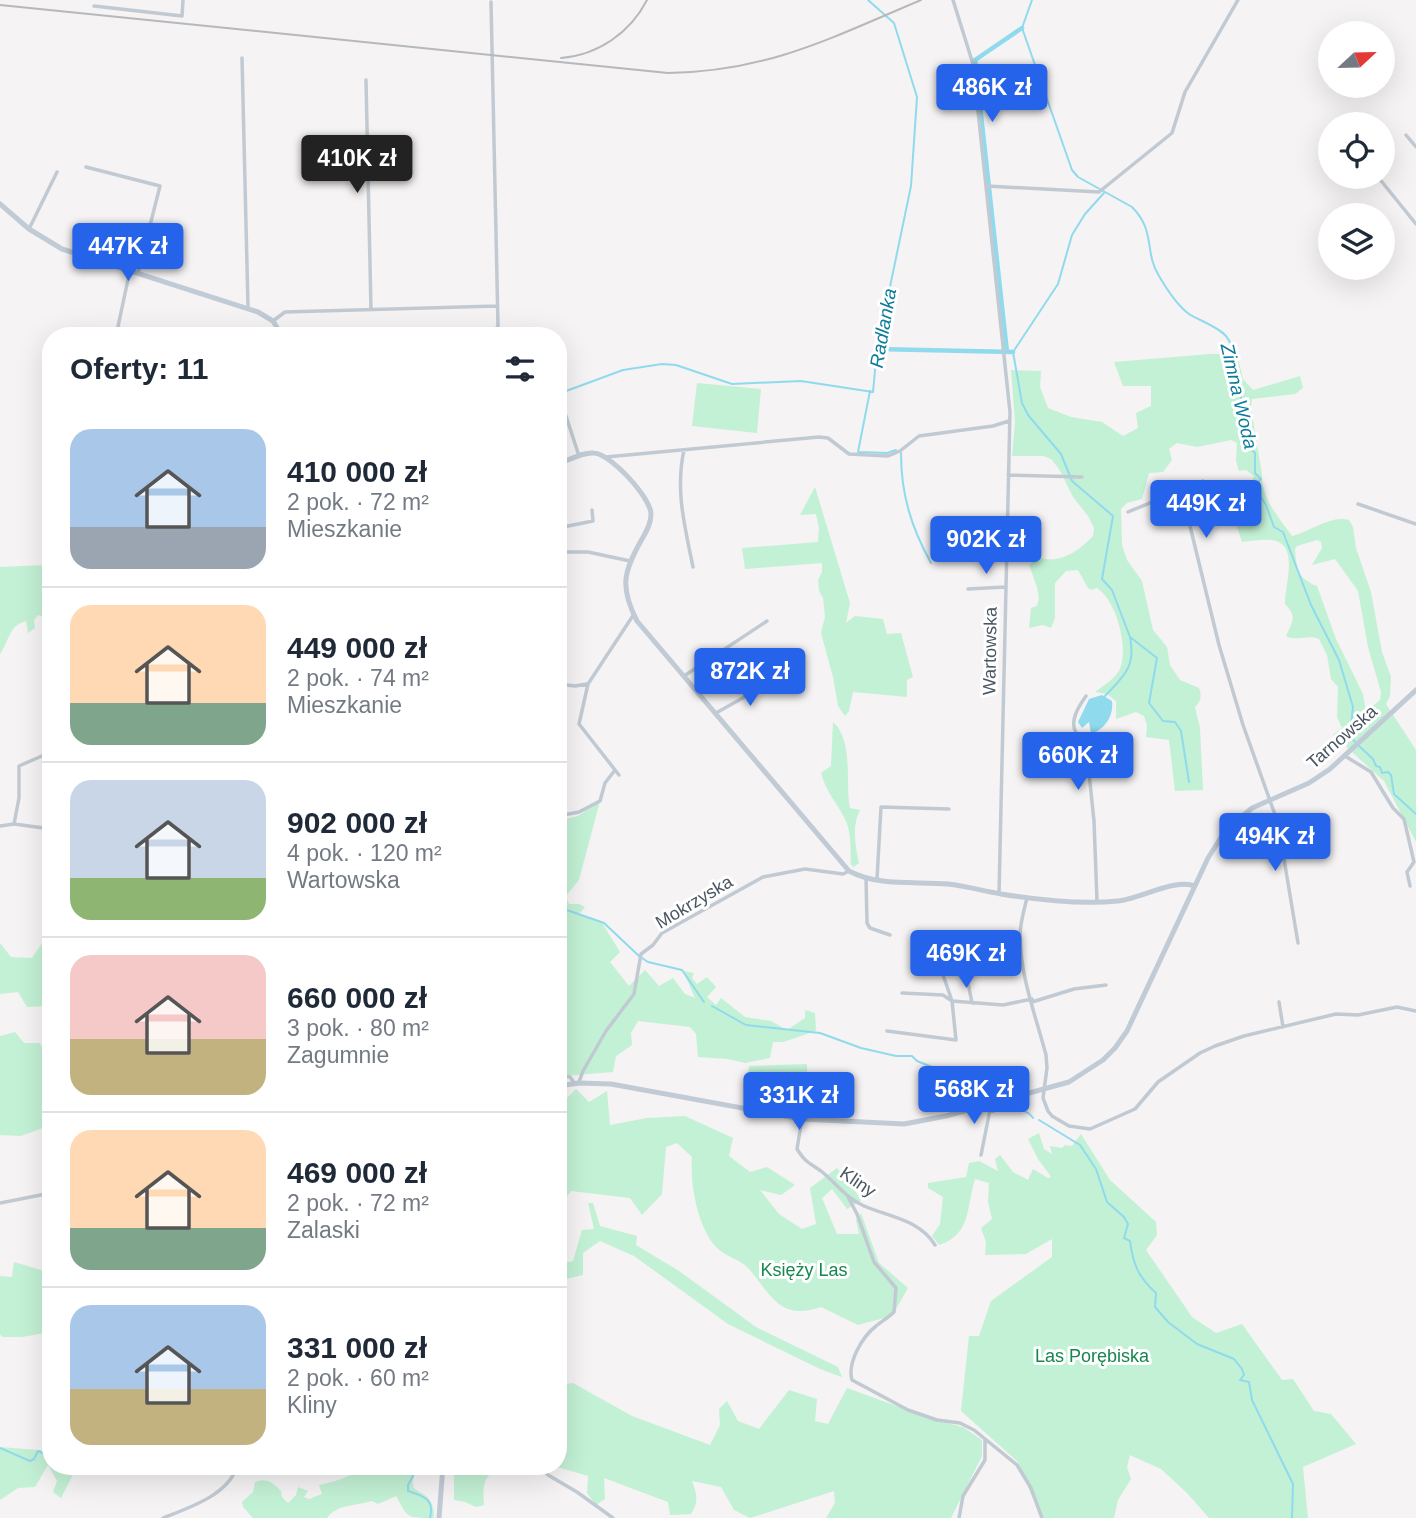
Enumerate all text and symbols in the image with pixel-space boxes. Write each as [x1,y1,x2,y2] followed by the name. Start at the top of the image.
[1318,21,1395,98] north arrow
[1318,21,1395,280] map controls
[927,64,1057,124] pin: 486K zł
[952,74,1032,100] text: 486K zł
[1318,112,1395,189] button: locate
[292,136,422,195] pin: 410K zł
[317,145,397,171] text: 410K zł
[1318,203,1395,280] button: layers
[63,224,193,283] pin: 447K zł
[88,233,168,259] text: 447K zł
[866,287,900,369] water label: Radlanka
[1216,340,1261,451] water label: Zimna Woda
[501,350,539,388] icon: filters
[70,352,208,385] text: Oferty: 11
[287,455,427,488] text: 410 000 zł
[126,457,210,541] icon: home
[1141,480,1271,540] pin: 449K zł
[287,489,429,515] text: 2 pok. · 72 m²
[1166,490,1246,516] text: 449K zł
[287,516,402,542] text: Mieszkanie
[921,516,1051,576] pin: 902K zł
[946,526,1026,552] text: 902K zł
[979,606,1001,695] street label: Wartowska
[287,631,427,664] text: 449 000 zł
[126,633,210,717] icon: home
[685,648,815,708] pin: 872K zł
[710,658,790,684] text: 872K zł
[287,665,429,691] text: 2 pok. · 74 m²
[287,692,402,718] text: Mieszkanie
[1303,701,1382,773] street label: Tarnowska
[1013,732,1143,792] pin: 660K zł
[1038,742,1118,768] text: 660K zł
[287,806,427,839] text: 902 000 zł
[126,808,210,892] icon: home
[1210,814,1340,873] pin: 494K zł
[1235,823,1315,849] text: 494K zł
[287,840,442,866] text: 4 pok. · 120 m²
[287,867,400,893] text: Wartowska
[652,871,737,933] street label: Mokrzyska
[901,930,1031,990] pin: 469K zł
[926,940,1006,966] text: 469K zł
[287,981,427,1014] text: 660 000 zł
[126,983,210,1067] icon: home
[287,1015,429,1041] text: 3 pok. · 80 m²
[287,1042,389,1068] text: Zagumnie
[909,1066,1039,1126] pin: 568K zł
[734,1072,864,1132] pin: 331K zł
[934,1076,1014,1102] text: 568K zł
[759,1082,839,1108] text: 331K zł
[287,1156,427,1189] text: 469 000 zł
[126,1158,210,1242] icon: home
[836,1163,880,1201] street label: Kliny
[287,1190,429,1216] text: 2 pok. · 72 m²
[287,1217,360,1243] text: Zalaski
[760,1260,848,1280] park label: Księży Las
[287,1331,427,1364] text: 331 000 zł
[126,1333,210,1417] icon: home
[1035,1346,1150,1366] park label: Las Porębiska
[287,1365,429,1391] text: 2 pok. · 60 m²
[287,1392,337,1418] text: Kliny

